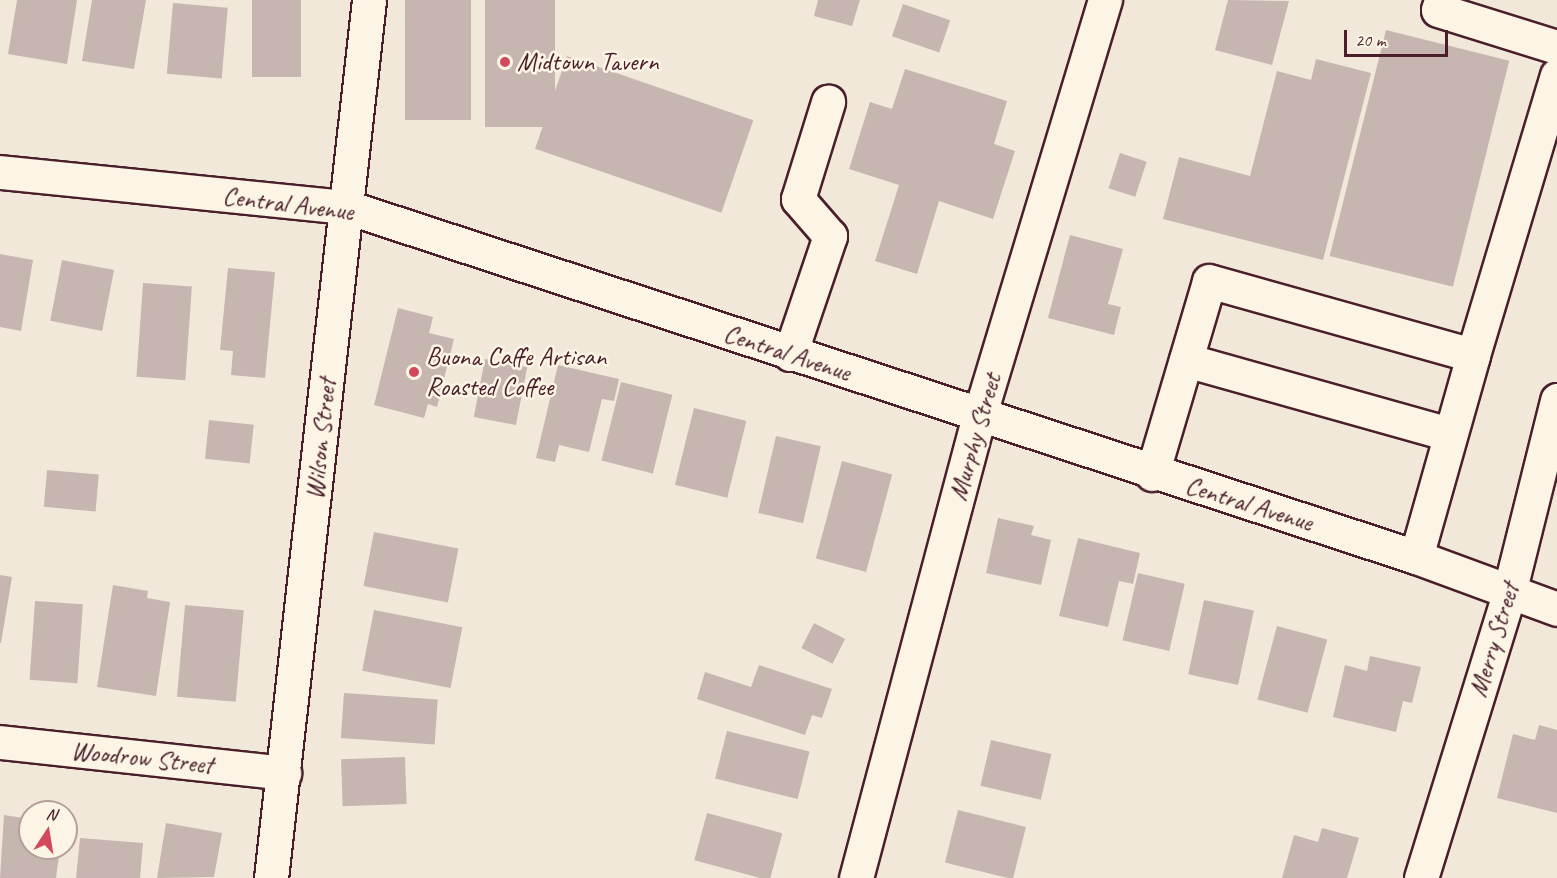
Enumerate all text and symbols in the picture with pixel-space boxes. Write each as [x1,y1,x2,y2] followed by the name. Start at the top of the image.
[1347,18,1450,56] scale bar
[1355,29,1386,51] text: 20 m
[517,46,659,78] place label: Midtown Tavern
[498,55,512,69] marker: Midtown Tavern
[221,181,355,227] street label: Central Avenue
[720,318,854,388] street label: Central Avenue
[426,341,605,402] place label: Buona Caffe Artisan Roasted Coffee
[407,365,421,379] marker: Buona Caffe Artisan Roasted Coffee
[942,370,1008,504] street label: Murphy Street
[299,377,343,501] street label: Wilson Street
[1182,470,1316,538] street label: Central Avenue
[1462,579,1526,701] street label: Merry Street
[70,735,214,781] street label: Woodrow Street
[18,800,78,860] north arrow
[44,804,58,825] text: N

